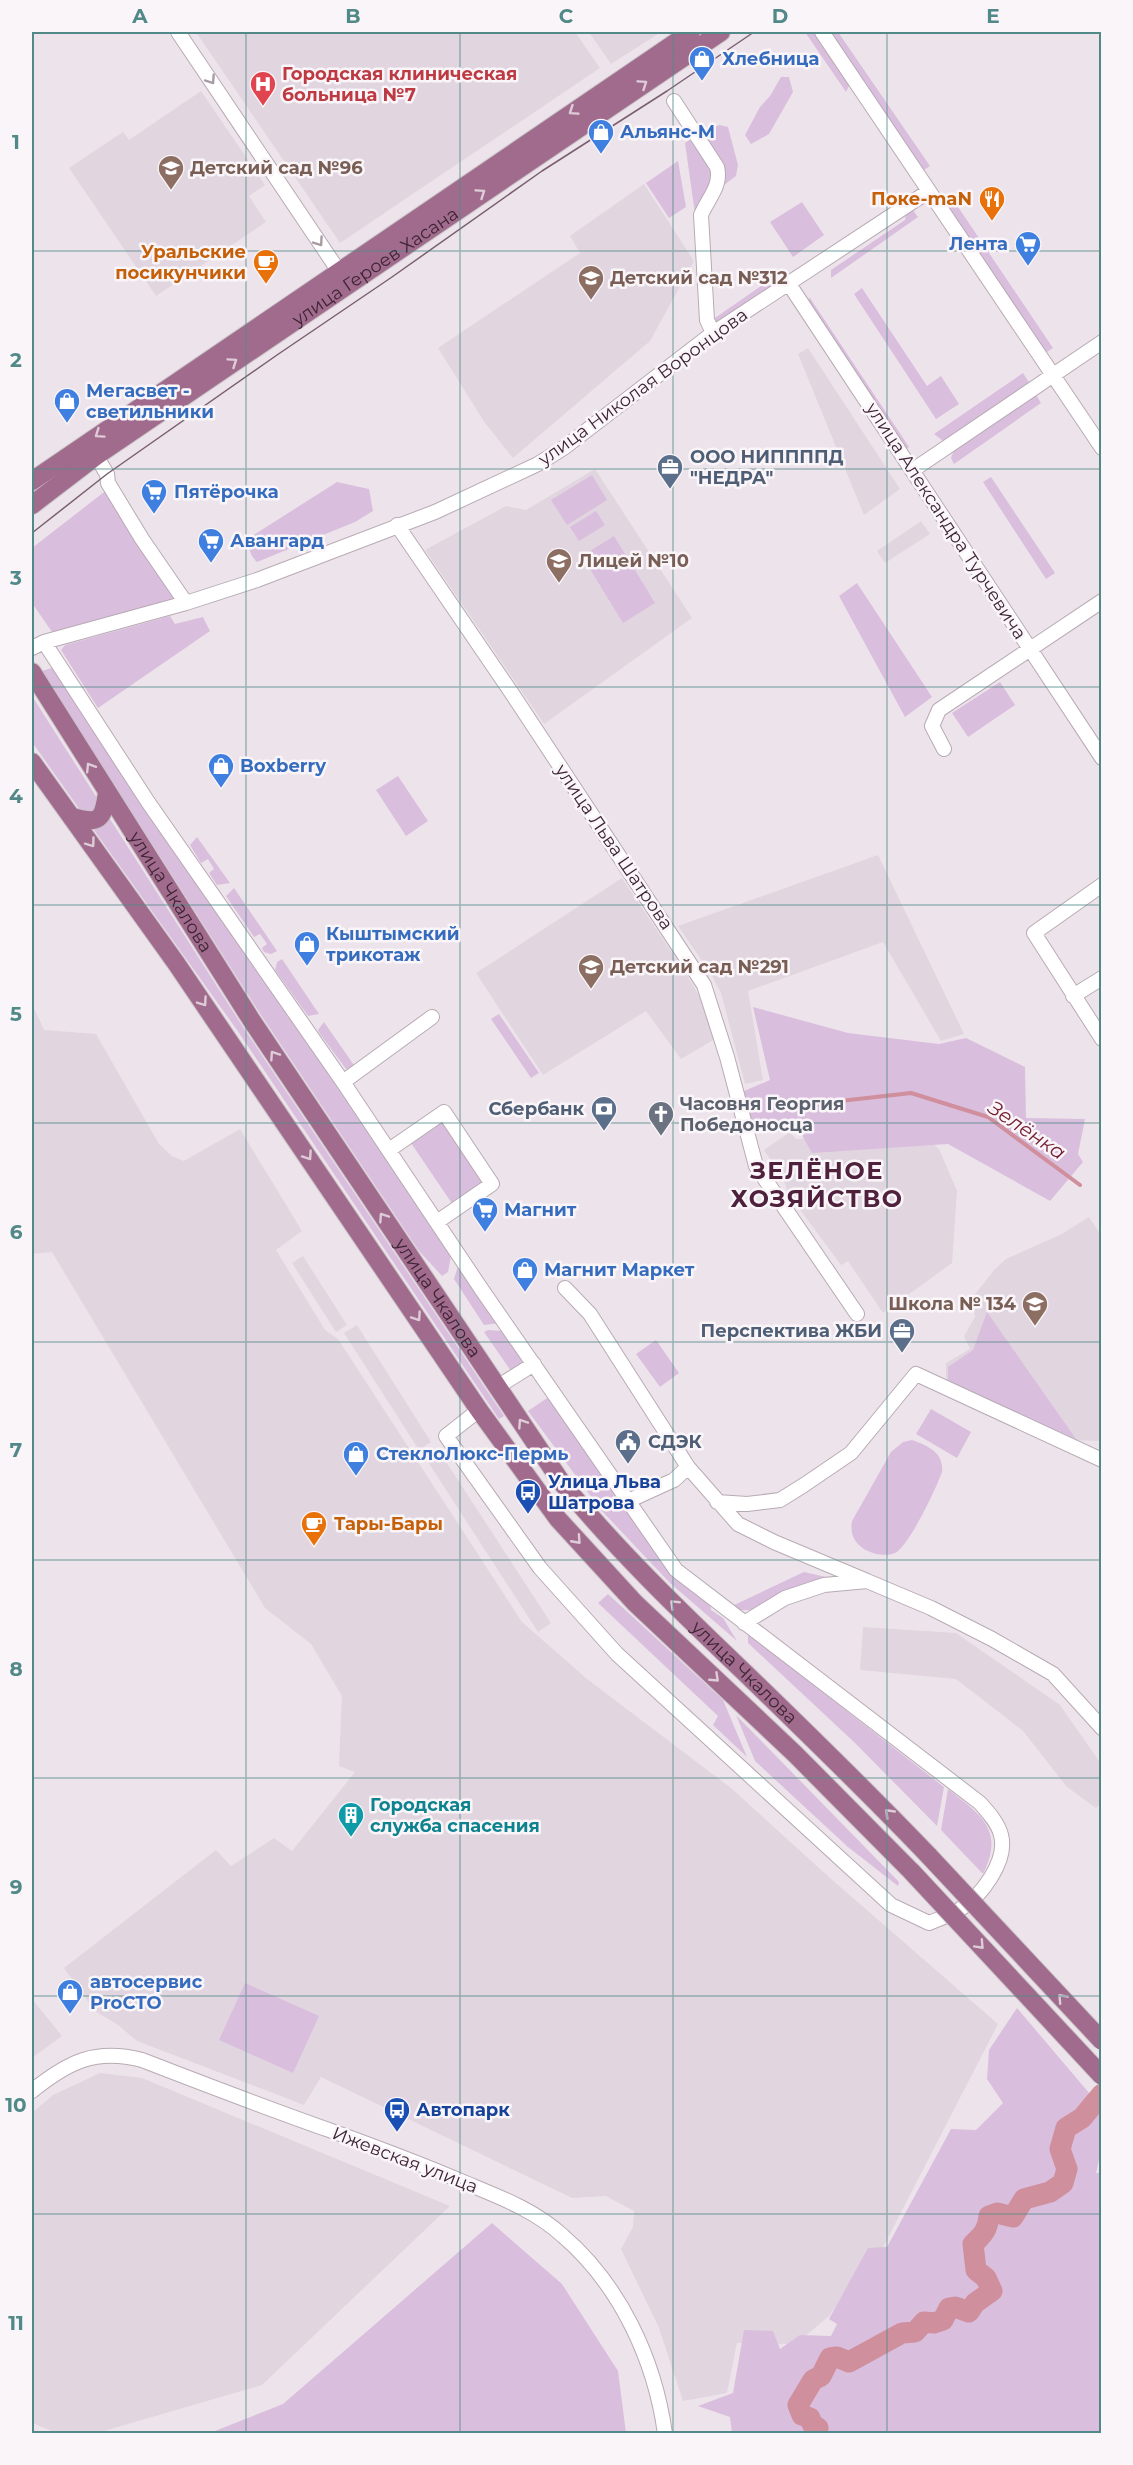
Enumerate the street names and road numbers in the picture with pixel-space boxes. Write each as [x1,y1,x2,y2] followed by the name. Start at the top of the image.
[287,202,463,331] street label: улица Героев Хасана
[533,304,752,471] street label: улица Николая Воронцова
[861,398,1031,643] street label: улица Александра Турчевича
[550,759,678,934] street label: улица Льва Шатрова
[124,826,217,957] street label: улица Чкалова
[389,1233,486,1362] street label: улица Чкалова
[686,1616,802,1729] street label: улица Чкалова
[329,2122,481,2198] street label: Ижевская улица

